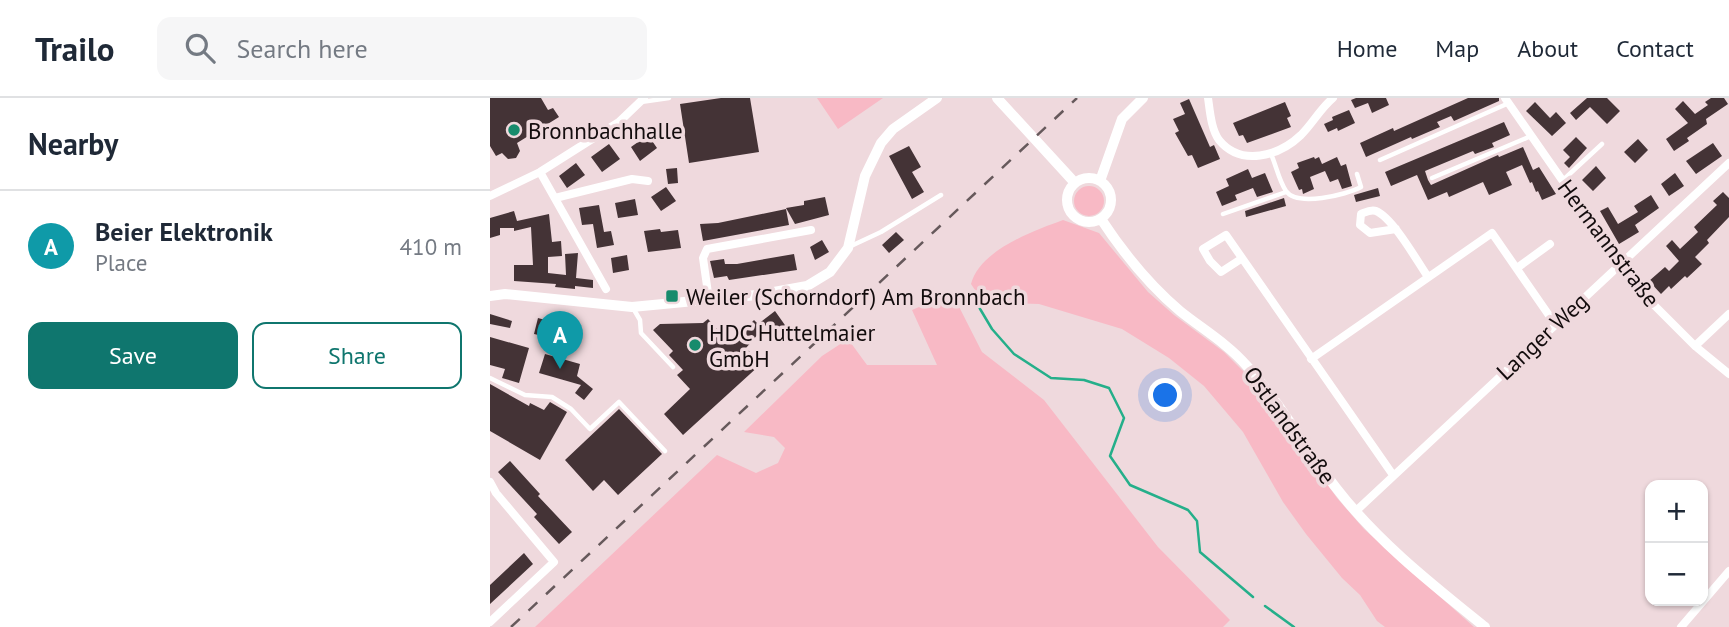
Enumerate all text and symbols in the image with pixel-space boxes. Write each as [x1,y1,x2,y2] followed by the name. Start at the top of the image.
[157,17,647,80] search box
[35,27,115,70] text: Trailo
[181,29,219,67] icon: search
[237,32,368,65] text: Search here
[1337,33,1397,64] text: Home
[1435,33,1479,64] text: Map
[1517,33,1578,64] text: About
[1616,33,1694,64] text: Contact
[528,116,683,145] place label: Bronnbachhalle
[506,122,522,138] marker: Bronnbachhalle
[28,124,118,163] text: Nearby
[1552,173,1666,313] street label: Hermannstraße
[95,215,273,248] text: Beier Elektronik
[44,232,58,261] text: A
[400,232,462,261] text: 410 m
[95,248,148,277] text: Place
[686,282,1026,311] place label: Weiler (Schorndorf) Am Bronnbach
[1490,286,1594,386] street label: Langer Weg
[664,288,680,304] marker: Weiler (Schorndorf) Am Bronnbach
[537,311,583,369] pin: A
[709,318,875,373] place label: HDC Huttelmaier GmbH
[28,322,238,389] button: Save
[252,322,462,389] button: Share
[687,337,703,353] marker: HDC Huttelmaier GmbH
[1238,361,1342,489] street label: Ostlandstraße
[1148,378,1182,412] your location
[1645,480,1708,606] map controls
[1645,480,1708,543] button: +
[1645,543,1708,606] button: −

